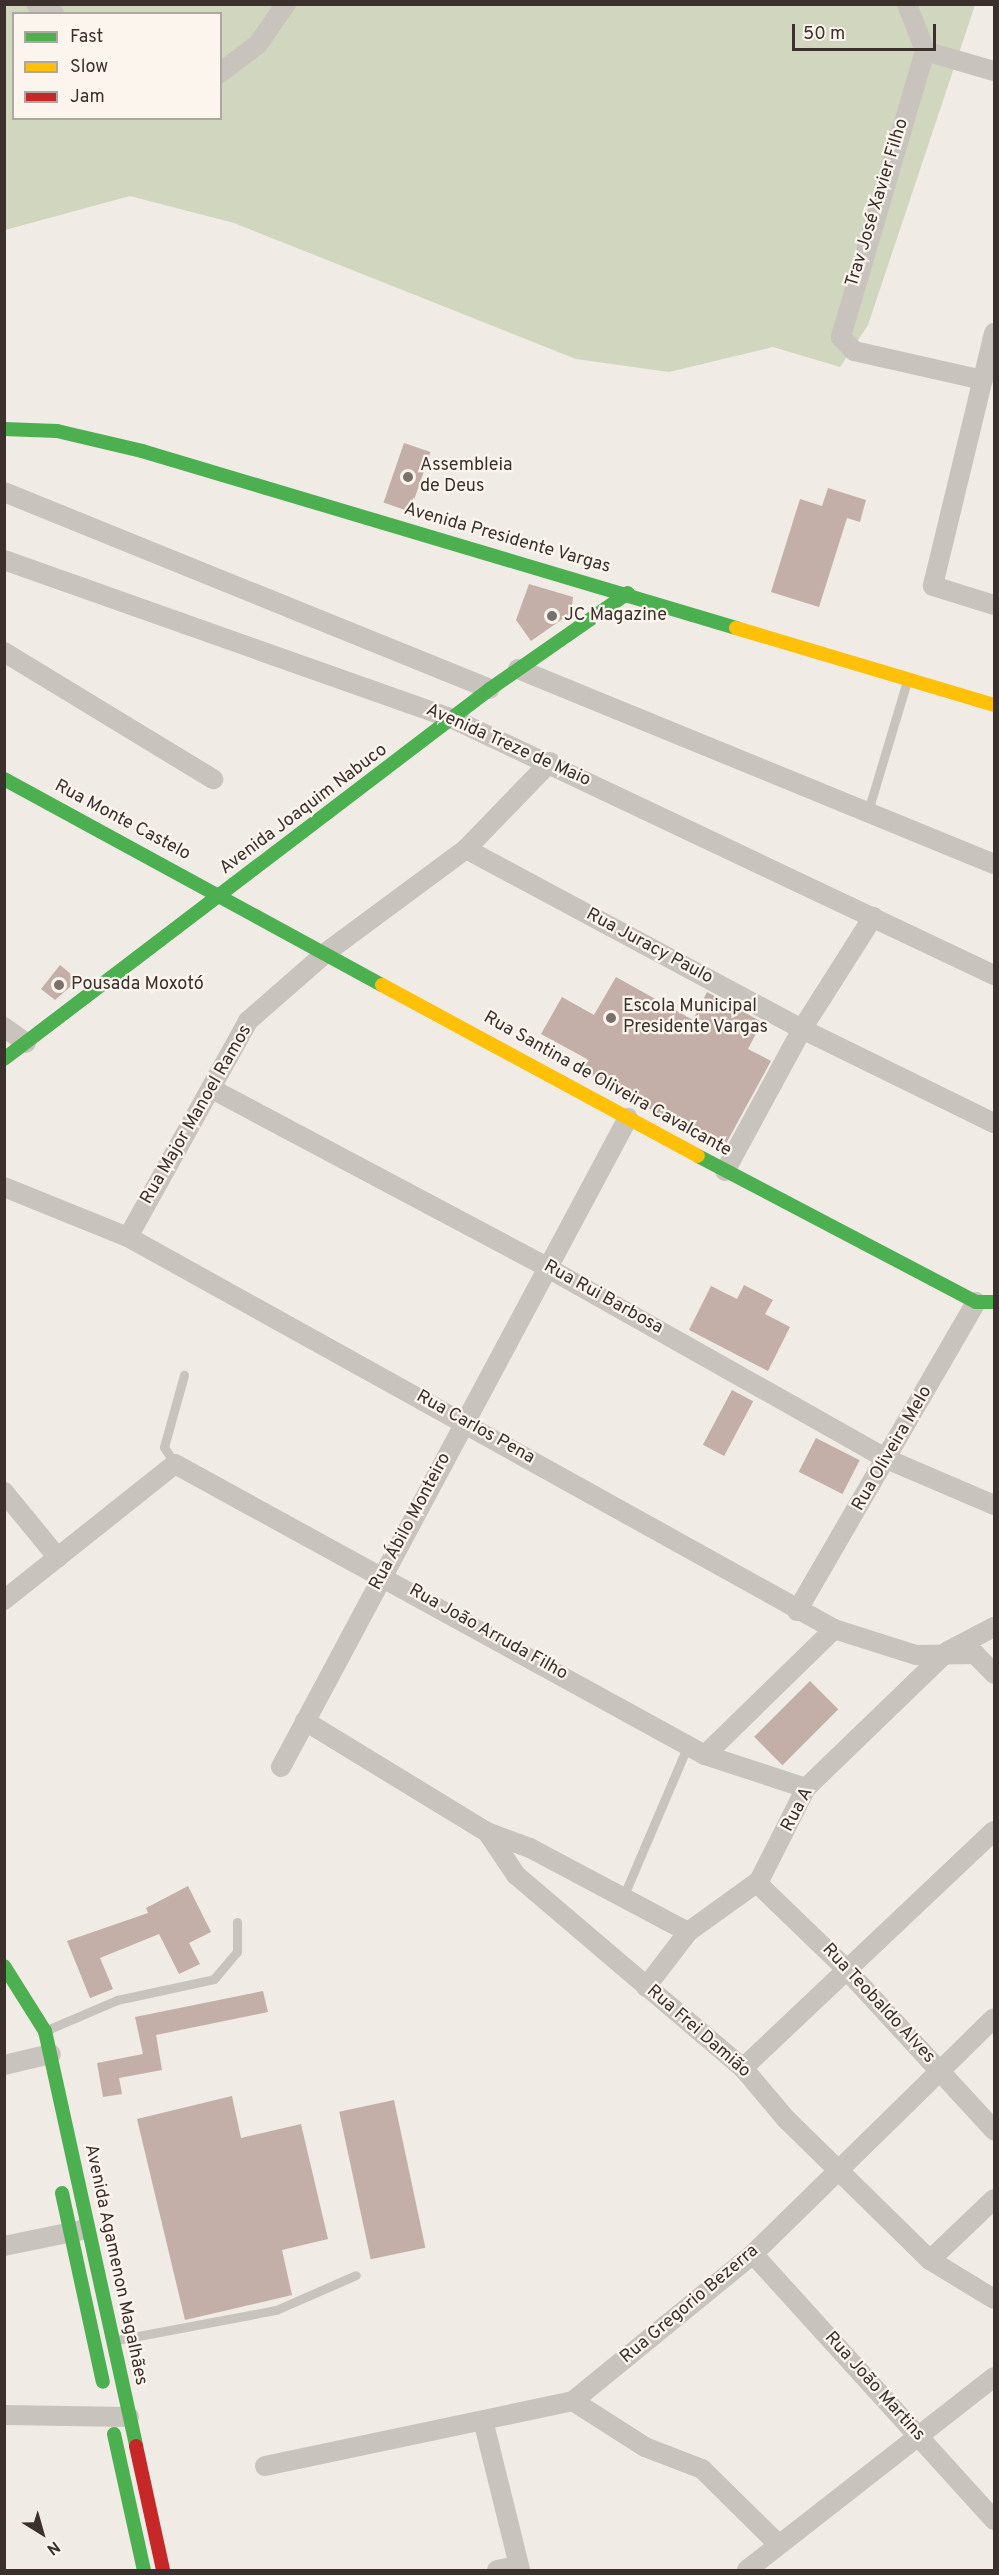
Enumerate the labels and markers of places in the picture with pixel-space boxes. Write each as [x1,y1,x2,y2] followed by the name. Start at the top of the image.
[420,456,513,498] place label: Assembleia de Deus
[401,470,415,484] marker: Assembleia de Deus
[564,605,667,627] place label: JC Magazine
[545,609,559,623] marker: JC Magazine
[71,974,204,996] place label: Pousada Moxotó
[52,978,66,992] marker: Pousada Moxotó
[623,997,769,1040] place label: Escola Municipal Presidente Vargas
[604,1011,618,1025] marker: Escola Municipal Presidente Vargas

